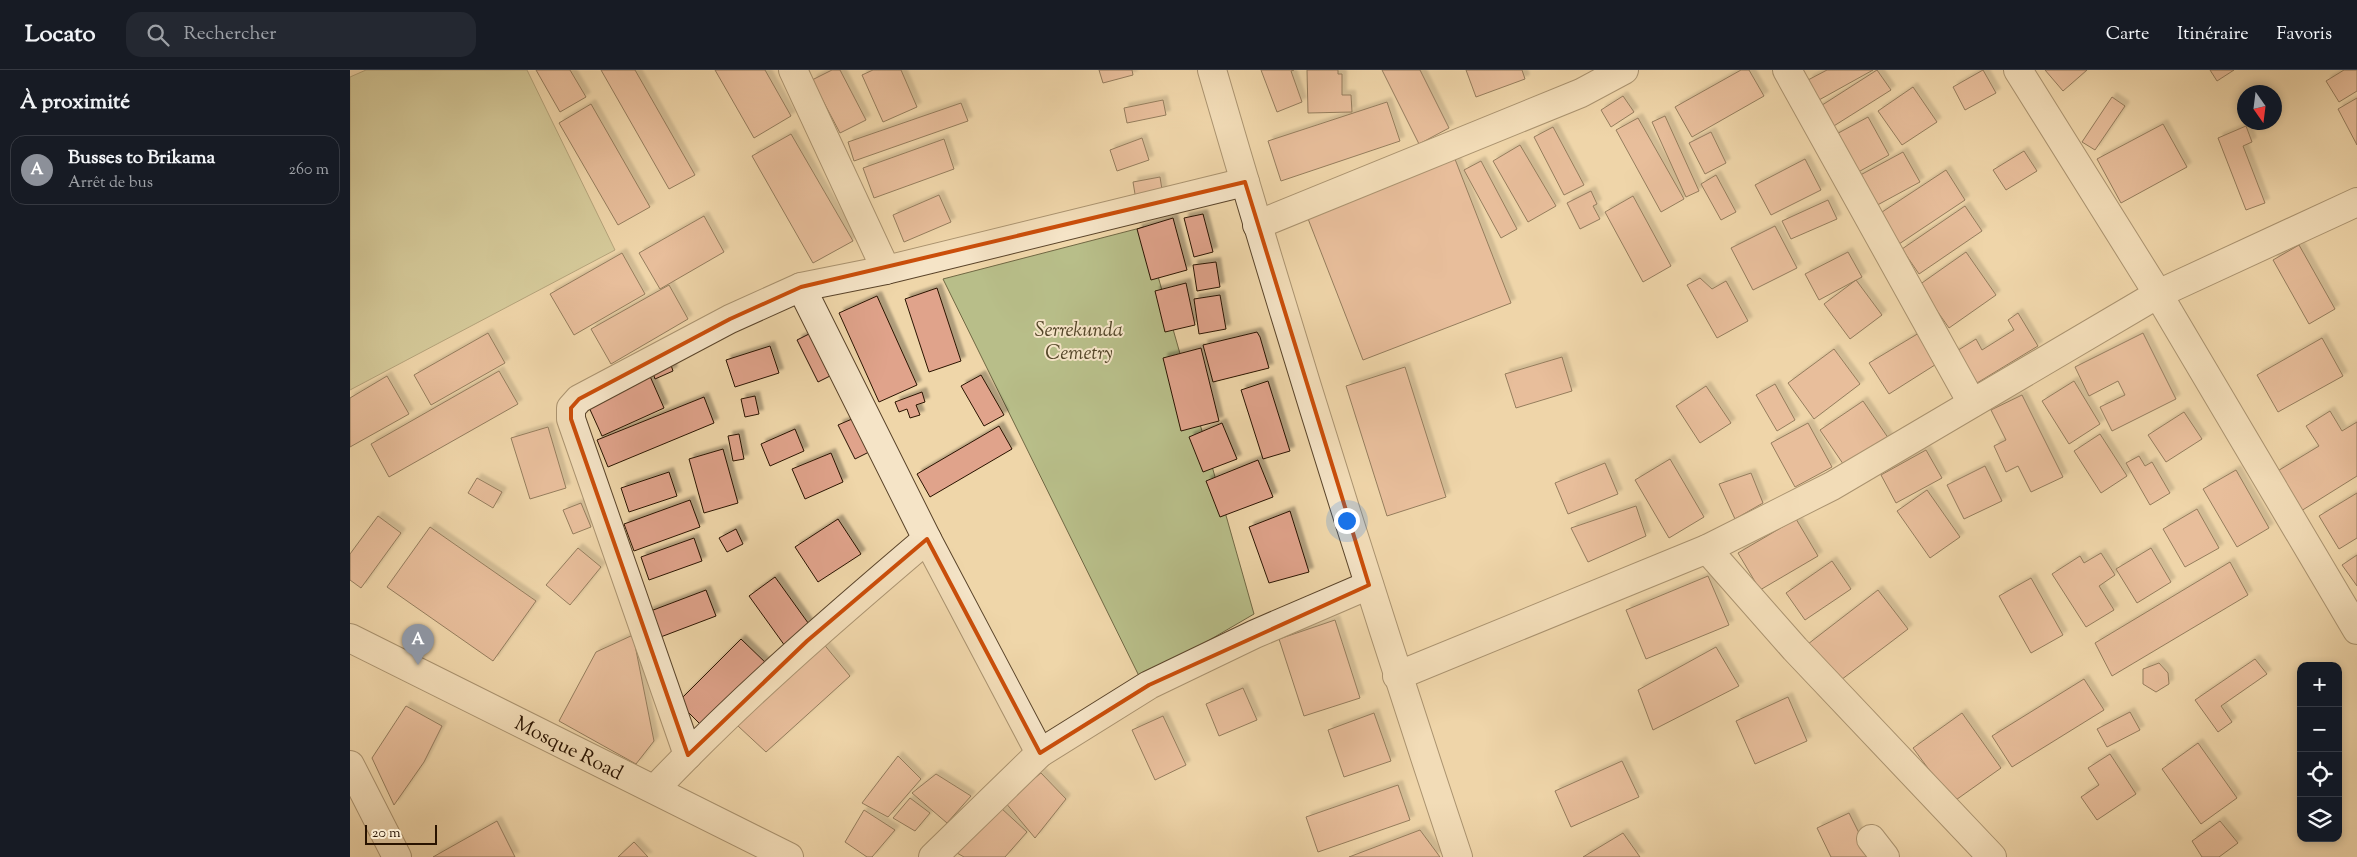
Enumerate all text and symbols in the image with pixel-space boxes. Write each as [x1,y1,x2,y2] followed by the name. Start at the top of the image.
[126,12,476,57] search box
[25,18,96,52] text: Locato
[144,21,172,49] icon: search
[184,21,276,48] text: Rechercher
[2106,22,2149,48] text: Carte
[2177,22,2249,48] text: Itinéraire
[2277,22,2332,48] text: Favoris
[2237,85,2282,130] north arrow
[20,88,130,118] text: À proximité
[68,145,215,172] text: Busses to Brikama
[31,159,44,182] text: A
[288,159,329,182] text: 260 m
[68,172,153,195] text: Arrêt de bus
[1035,317,1123,369] park label: Serrekunda Cemetry
[1334,508,1360,534] your location
[402,624,434,665] pin: A
[2297,662,2342,842] map controls
[2297,662,2342,707] button: +
[2297,707,2342,752] button: −
[509,710,627,789] street label: Mosque Road
[2297,752,2342,797] button: locate
[2297,797,2342,842] button: layers
[365,822,438,845] scale bar
[372,824,401,844] text: 20 m

